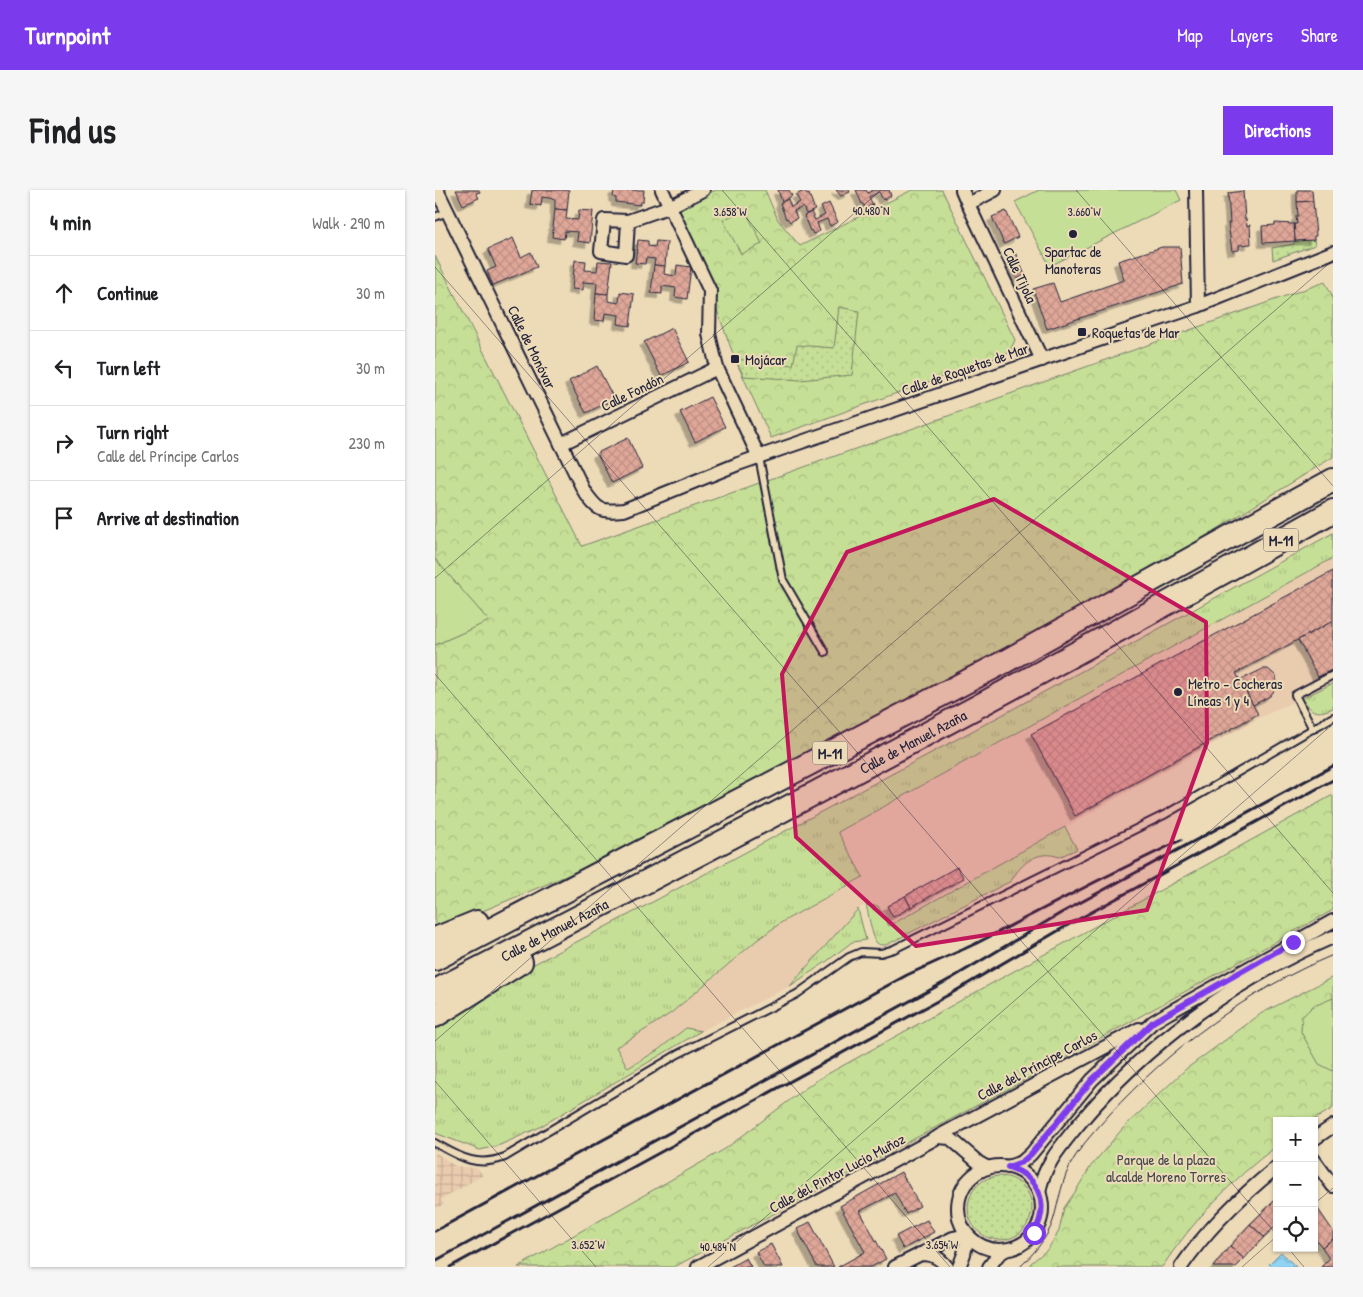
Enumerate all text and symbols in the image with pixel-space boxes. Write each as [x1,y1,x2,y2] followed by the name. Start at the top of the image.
[25,19,110,51] text: Turnpoint
[1177,23,1203,48] text: Map
[1231,23,1273,48] text: Layers
[1301,23,1338,48] text: Share
[1223,106,1333,155] button: Directions
[30,107,116,154] text: Find us
[853,202,889,219] text: 40.480°N
[713,203,747,220] text: 3.658°W
[1067,203,1101,220] text: 3.660°W
[50,208,91,237] text: 4 min
[312,212,385,234] text: Walk · 290 m
[1067,228,1079,240] marker: Spartac de Manoteras
[1044,241,1102,279] place label: Spartac de Manoteras
[998,243,1042,307] street label: Calle Tijola
[50,279,78,307] icon: ahead
[97,280,158,306] text: Continue
[356,282,385,304] text: 30 m
[503,302,561,393] street label: Calle de Monóvar
[1092,322,1180,343] place label: Roquetas de Mar
[1076,326,1088,338] marker: Roquetas de Mar
[899,337,1032,401] street label: Calle de Roquetas de Mar
[745,349,787,370] place label: Mojácar
[729,353,741,365] marker: Mojácar
[50,354,78,382] icon: left
[97,355,160,381] text: Turn left
[356,357,385,379] text: 30 m
[597,368,667,416] street label: Calle Fondón
[97,419,168,445] text: Turn right
[50,429,78,457] icon: right
[349,432,385,454] text: 230 m
[97,445,239,467] text: Calle del Príncipe Carlos
[50,504,78,532] icon: arrive
[97,505,239,531] text: Arrive at destination
[1263,528,1299,552] road number: M-11
[1188,673,1283,711] place label: Metro - Cocheras Líneas 1 y 4
[1172,686,1184,698] marker: Metro - Cocheras Líneas 1 y 4
[855,704,970,779] street label: Calle de Manuel Azaña
[813,742,847,764] road number: M-11
[497,893,612,966] street label: Calle de Manuel Azaña
[1282,931,1305,954] route end
[973,1024,1101,1106] street label: Calle del Príncipe Carlos
[1273,1117,1318,1252] map controls
[1273,1117,1318,1162] button: +
[765,1128,909,1218] street label: Calle del Pintor Lucio Muñoz
[1106,1149,1226,1187] park label: Parque de la plaza alcalde Moreno Torres
[1273,1162,1318,1207] button: −
[1273,1207,1318,1252] button: locate
[1023,1222,1046,1245] route start
[571,1236,605,1253] text: 3.652°W
[926,1236,959,1253] text: 3.654°W
[700,1238,736,1255] text: 40.484°N

